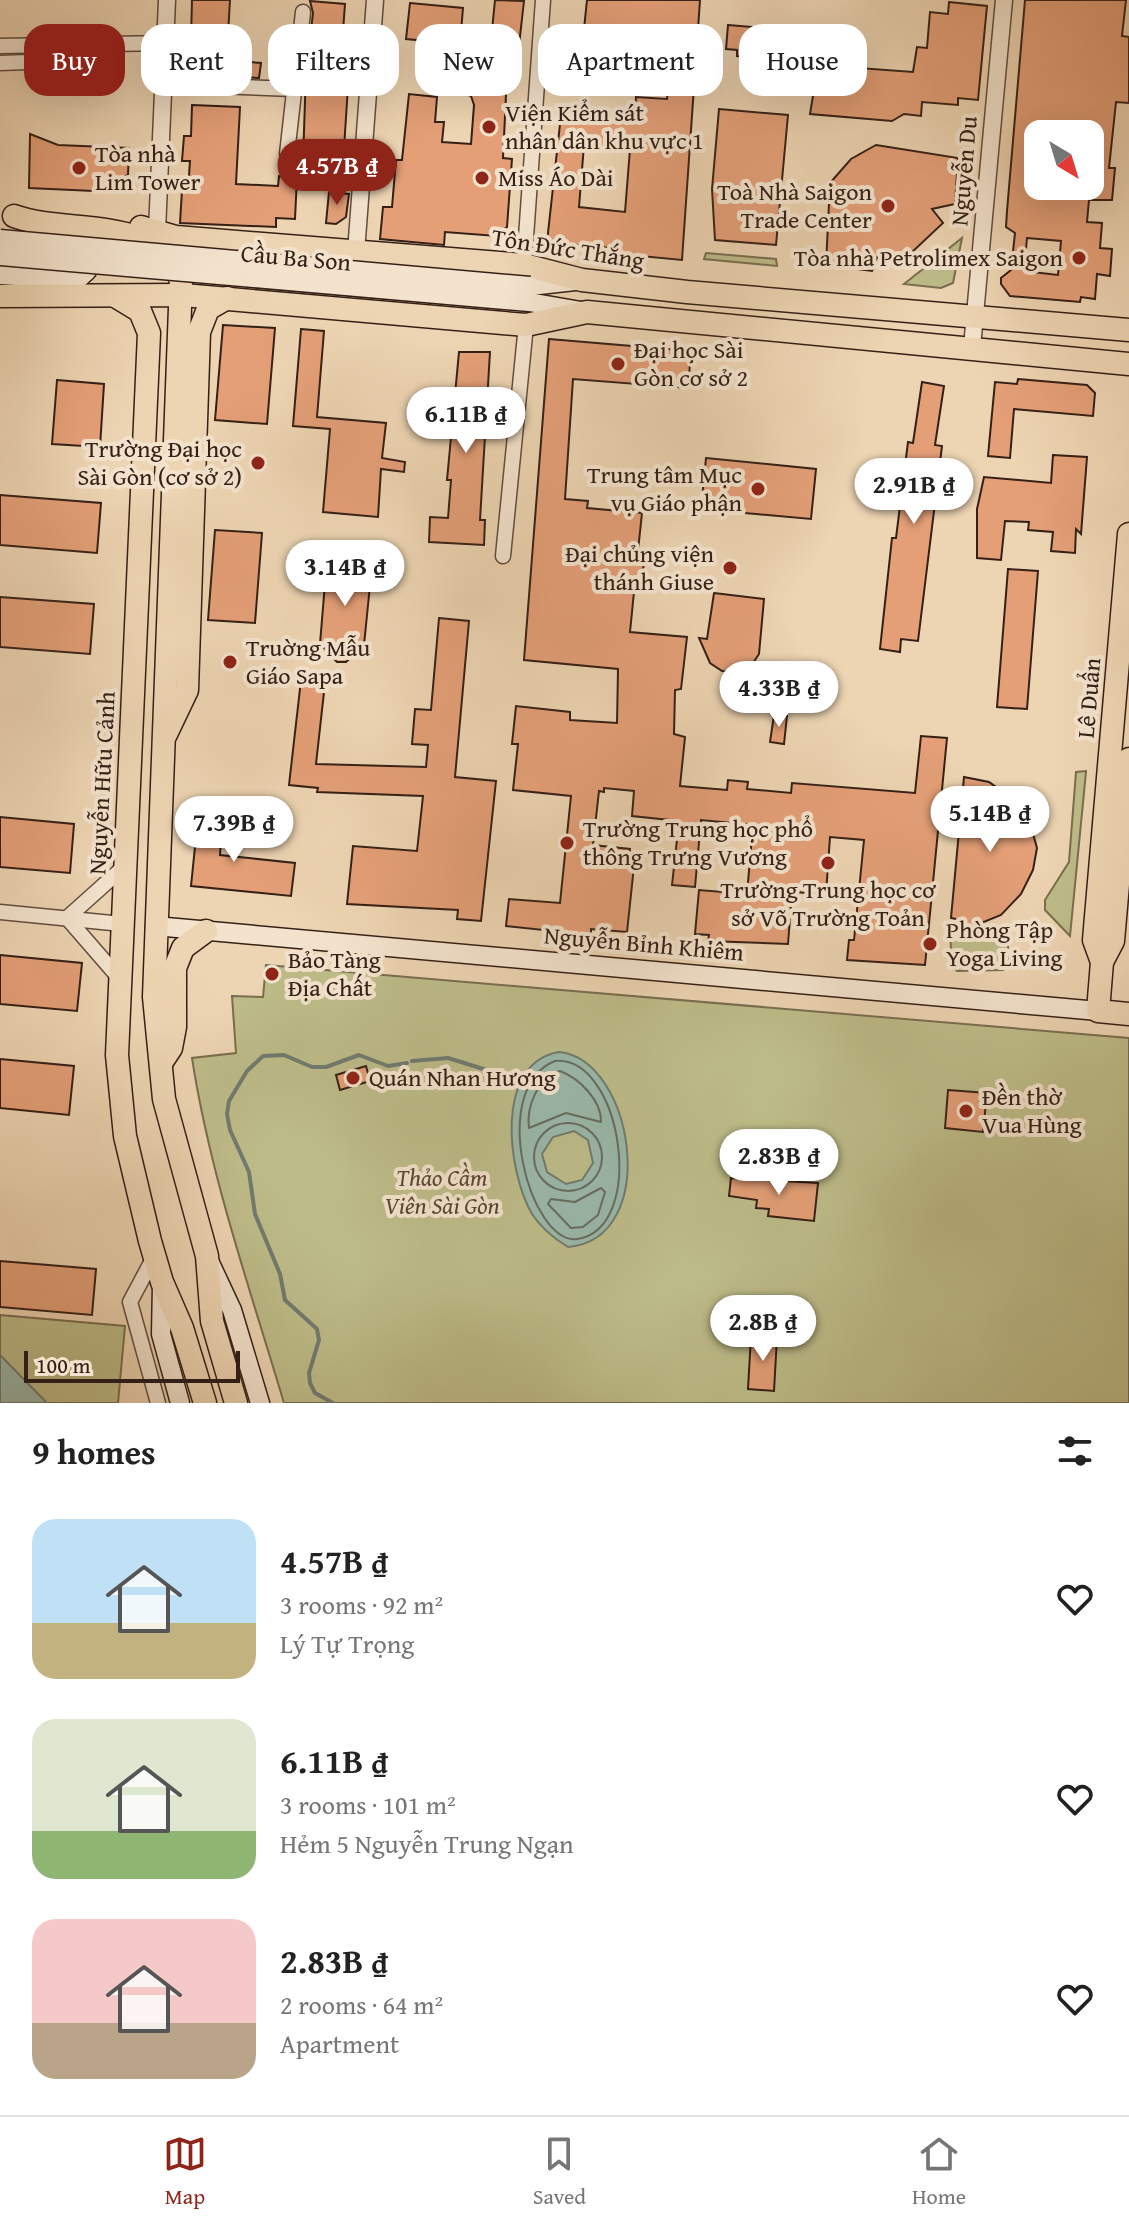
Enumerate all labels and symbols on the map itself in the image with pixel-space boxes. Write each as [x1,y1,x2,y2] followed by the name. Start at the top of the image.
[505,95,704,158] place label: Viện Kiểm sát nhân dân khu vực 1
[941,115,986,227] street label: Nguyễn Du
[480,118,498,136] marker: Viện Kiểm sát nhân dân khu vực 1
[1024,120,1104,200] north arrow
[95,136,201,199] place label: Tòa nhà Lim Tower
[263,139,411,207] pin: 4.57B ₫
[70,159,88,177] marker: Tòa nhà Lim Tower
[498,160,614,195] place label: Miss Áo Dài
[473,169,491,187] marker: Miss Áo Dài
[717,174,873,237] place label: Toà Nhà Saigon Trade Center
[879,197,897,215] marker: Toà Nhà Saigon Trade Center
[489,219,647,278] street label: Tôn Đức Thắng
[240,235,353,280] street label: Cầu Ba Son
[794,240,1064,275] place label: Tòa nhà Petrolimex Saigon
[1070,249,1088,267] marker: Tòa nhà Petrolimex Saigon
[634,332,748,395] place label: Đại học Sài Gòn cơ sở 2
[609,355,627,373] marker: Đại học Sài Gòn cơ sở 2
[392,387,540,455] pin: 6.11B ₫
[77,431,242,494] place label: Trường Đại học Sài Gòn (cơ sở 2)
[249,454,267,472] marker: Trường Đại học Sài Gòn (cơ sở 2)
[587,457,743,520] place label: Trung tâm Mục vụ Giáo phận
[840,458,988,526] pin: 2.91B ₫
[749,480,767,498] marker: Trung tâm Mục vụ Giáo phận
[565,536,715,599] place label: Đại chủng viện thánh Giuse
[271,540,419,608] pin: 3.14B ₫
[721,559,739,577] marker: Đại chủng viện thánh Giuse
[246,630,370,693] place label: Truờng Mẫu Giáo Sapa
[221,653,239,671] marker: Truờng Mẫu Giáo Sapa
[1068,656,1109,740] street label: Lê Duẩn
[705,661,853,729] pin: 4.33B ₫
[79,690,124,875] street label: Nguyễn Hữu Cảnh
[916,786,1064,854] pin: 5.14B ₫
[160,796,308,864] pin: 7.39B ₫
[583,811,813,874] place label: Trường Trung học phổ thông Trưng Vương
[558,834,576,852] marker: Trường Trung học phổ thông Trưng Vương
[819,854,837,872] marker: Trường Trung học cơ sở Võ Trường Toản
[720,872,936,935] place label: Trường Trung học cơ sở Võ Trường Toản
[946,912,1062,975] place label: Phòng Tập Yoga Living
[543,917,746,970] street label: Nguyễn Bỉnh Khiêm
[921,935,939,953] marker: Phòng Tập Yoga Living
[288,942,381,1005] place label: Bảo Tàng Địa Chất
[263,965,281,983] marker: Bảo Tàng Địa Chất
[369,1060,556,1095] place label: Quán Nhan Hương
[344,1069,362,1087] marker: Quán Nhan Hương
[982,1079,1082,1142] place label: Đền thờ Vua Hùng
[957,1102,975,1120] marker: Đền thờ Vua Hùng
[705,1129,853,1197] pin: 2.83B ₫
[384,1160,500,1223] park label: Thảo Cầm Viên Sài Gòn
[698,1295,828,1363] pin: 2.8B ₫
[24,1347,240,1383] scale bar

